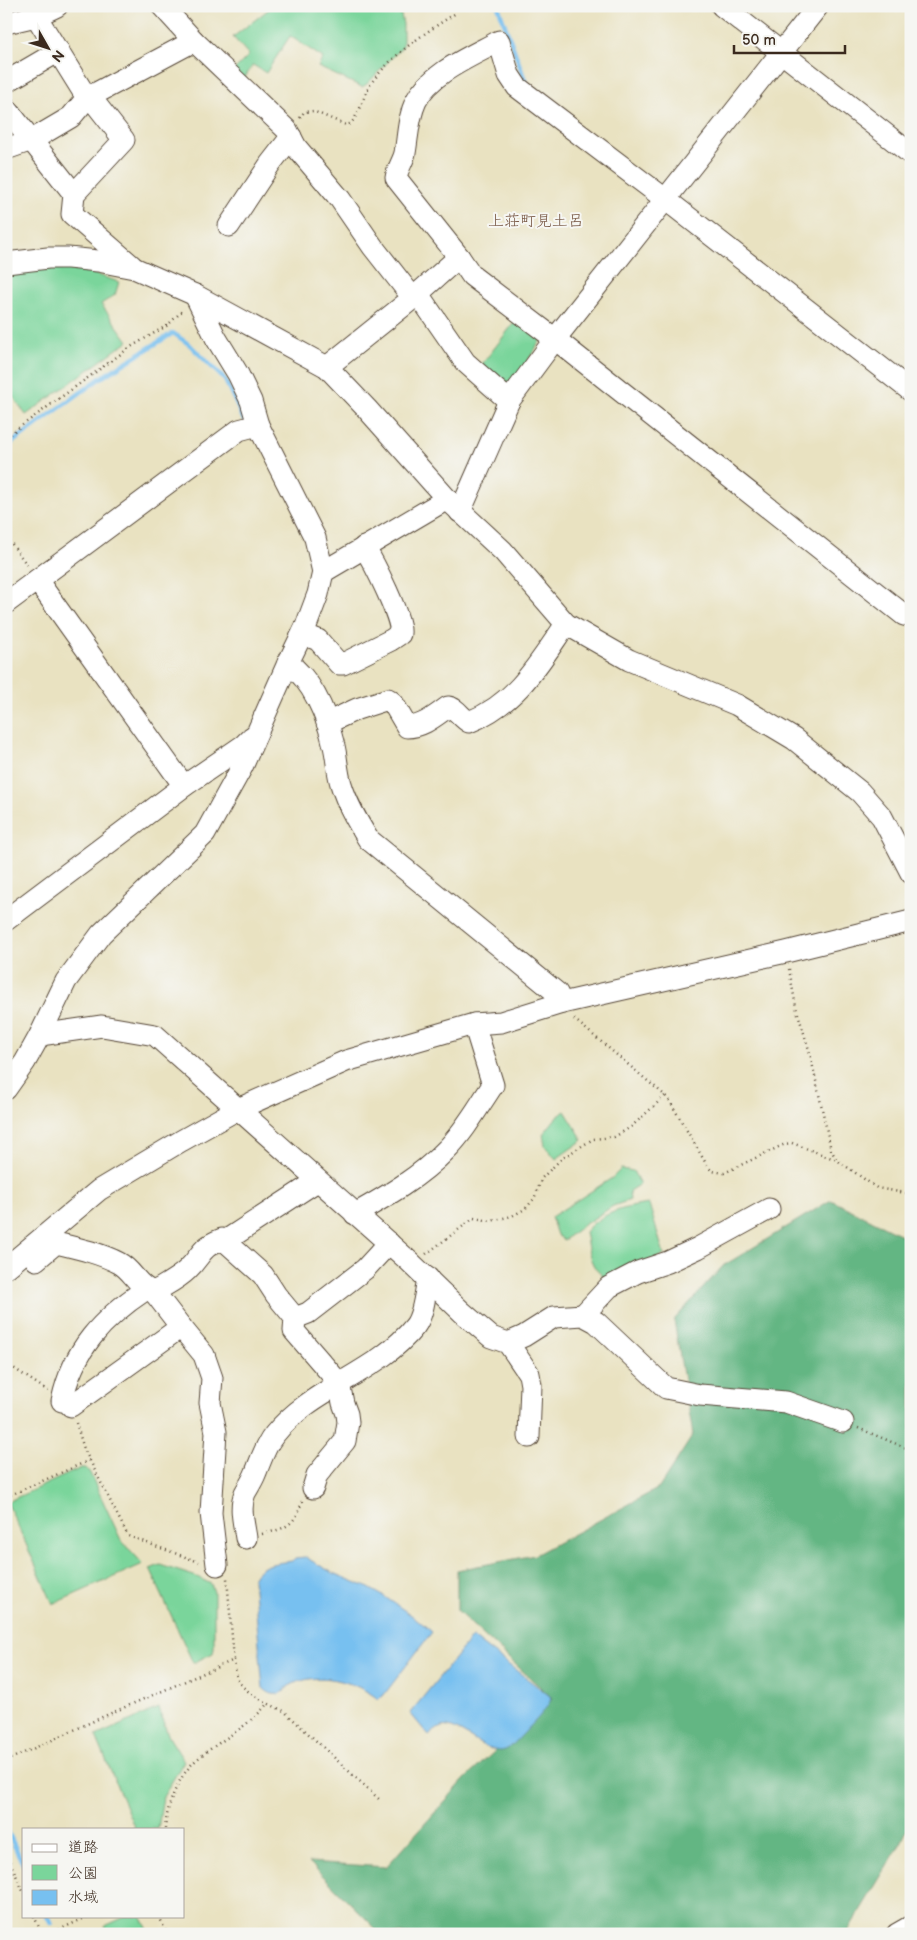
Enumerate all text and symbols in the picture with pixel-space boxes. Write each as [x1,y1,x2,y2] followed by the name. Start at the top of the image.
[22,22,72,72] north arrow
[734,22,846,54] scale bar
[742,31,776,50] text: 50 m
[48,46,68,65] text: N
[488,212,584,231] district label: 上荘町見土呂
[22,1828,185,1918] legend
[68,1838,98,1857] text: 道路
[68,1864,98,1883] text: 公園
[68,1888,98,1907] text: 水域

